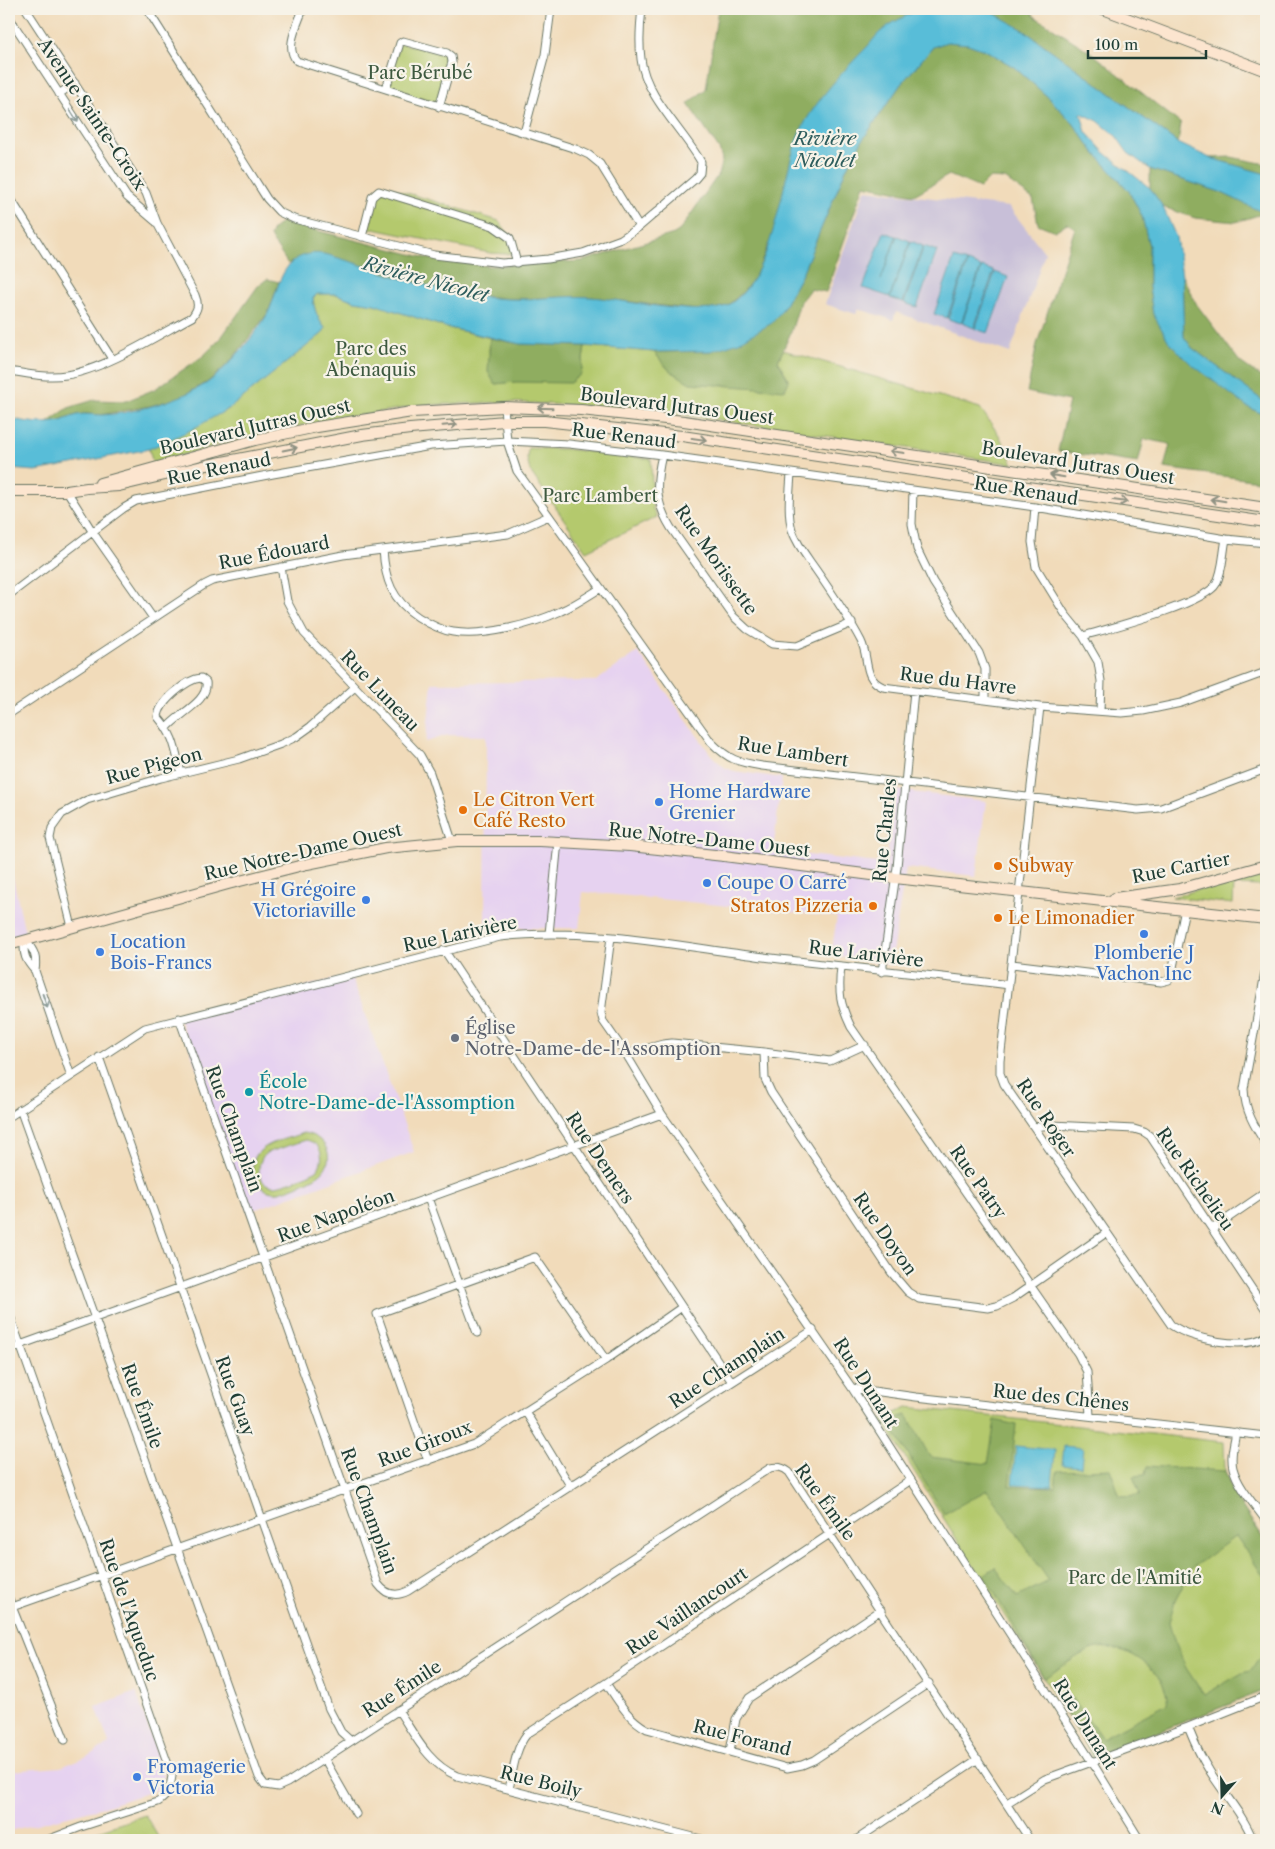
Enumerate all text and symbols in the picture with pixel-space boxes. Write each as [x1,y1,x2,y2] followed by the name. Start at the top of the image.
[1088,28,1205,60] scale bar
[32,33,151,195] street label: Avenue Sainte-Croix
[1095,35,1138,54] text: 100 m
[368,62,472,84] park label: Parc Bérubé
[69,109,79,123] one-way arrow
[792,127,857,172] water label: Rivière Nicolet
[359,251,492,308] water label: Rivière Nicolet
[325,338,416,381] park label: Parc des Abénaquis
[579,383,776,429] street label: Boulevard Jutras Ouest
[157,394,353,460] street label: Boulevard Jutras Ouest
[537,404,553,413] one-way arrow
[570,419,678,453] street label: Rue Renaud
[442,420,458,430] one-way arrow
[691,434,707,444] one-way arrow
[980,437,1177,489] street label: Boulevard Jutras Ouest
[281,444,297,453] one-way arrow
[889,447,905,457] one-way arrow
[165,448,273,490] street label: Rue Renaud
[1050,471,1066,481] one-way arrow
[972,472,1080,510] street label: Rue Renaud
[542,485,658,507] park label: Parc Lambert
[1210,495,1226,505] one-way arrow
[1111,496,1127,506] one-way arrow
[670,501,762,619] street label: Rue Morissette
[217,530,331,575] street label: Rue Édouard
[336,646,424,736] street label: Rue Luneau
[898,663,1018,699] street label: Rue du Havre
[736,732,851,772] street label: Rue Lambert
[104,743,204,789] street label: Rue Pigeon
[869,777,901,883] street label: Rue Charles
[669,781,811,824] place label: Home Hardware Grenier
[473,789,595,832] place label: Le Citron Vert Café Resto
[653,796,665,808] marker: Home Hardware Grenier
[457,804,469,816] marker: Le Citron Vert Café Resto
[202,818,405,885] street label: Rue Notre-Dame Ouest
[607,818,811,862] street label: Rue Notre-Dame Ouest
[1130,848,1232,888] street label: Rue Cartier
[1008,855,1075,877] place label: Subway
[992,860,1004,872] marker: Subway
[717,872,847,894] place label: Coupe O Carré
[701,877,713,889] marker: Coupe O Carré
[252,879,356,922] place label: H Grégoire Victoriaville
[360,894,372,906] marker: H Grégoire Victoriaville
[730,895,864,917] place label: Stratos Pizzeria
[867,900,879,912] marker: Stratos Pizzeria
[1008,907,1135,929] place label: Le Limonadier
[401,911,519,957] street label: Rue Larivière
[992,912,1004,924] marker: Le Limonadier
[1138,928,1150,940] marker: Plomberie J Vachon Inc
[110,931,212,974] place label: Location Bois-Francs
[807,936,925,972] street label: Rue Larivière
[1094,942,1194,985] place label: Plomberie J Vachon Inc
[94,946,106,958] marker: Location Bois-Francs
[41,993,50,1008] one-way arrow
[465,1016,721,1060] place label: Église Notre-Dame-de-l'Assomption
[449,1032,461,1044] marker: Église Notre-Dame-de-l'Assomption
[201,1063,267,1195] street label: Rue Champlain
[259,1070,515,1114] place label: École Notre-Dame-de-l'Assomption
[1012,1074,1081,1162] street label: Rue Roger
[243,1086,255,1098] marker: École Notre-Dame-de-l'Assomption
[561,1108,639,1208] street label: Rue Demers
[1151,1123,1239,1235] street label: Rue Richelieu
[945,1141,1012,1224] street label: Rue Patry
[274,1185,398,1247] street label: Rue Napoléon
[848,1188,922,1280] street label: Rue Doyon
[665,1322,789,1414] street label: Rue Champlain
[829,1334,904,1433] street label: Rue Dunant
[210,1353,260,1440] street label: Rue Guay
[116,1360,169,1452] street label: Rue Émile
[992,1380,1130,1416] street label: Rue des Chênes
[375,1416,476,1472] street label: Rue Giroux
[336,1445,402,1577] street label: Rue Champlain
[790,1459,861,1545] street label: Rue Émile
[94,1536,164,1684] street label: Rue de l'Aqueduc
[622,1562,752,1660] street label: Rue Vaillancourt
[1068,1567,1202,1589] park label: Parc de l'Amitié
[358,1655,445,1723] street label: Rue Émile
[1048,1674,1122,1774] street label: Rue Dunant
[691,1715,793,1761] street label: Rue Forand
[146,1756,246,1799] place label: Fromagerie Victoria
[498,1761,585,1803] street label: Rue Boily
[131,1771,143,1783] marker: Fromagerie Victoria
[1198,1772,1248,1822] north arrow
[1209,1798,1226,1819] text: N

